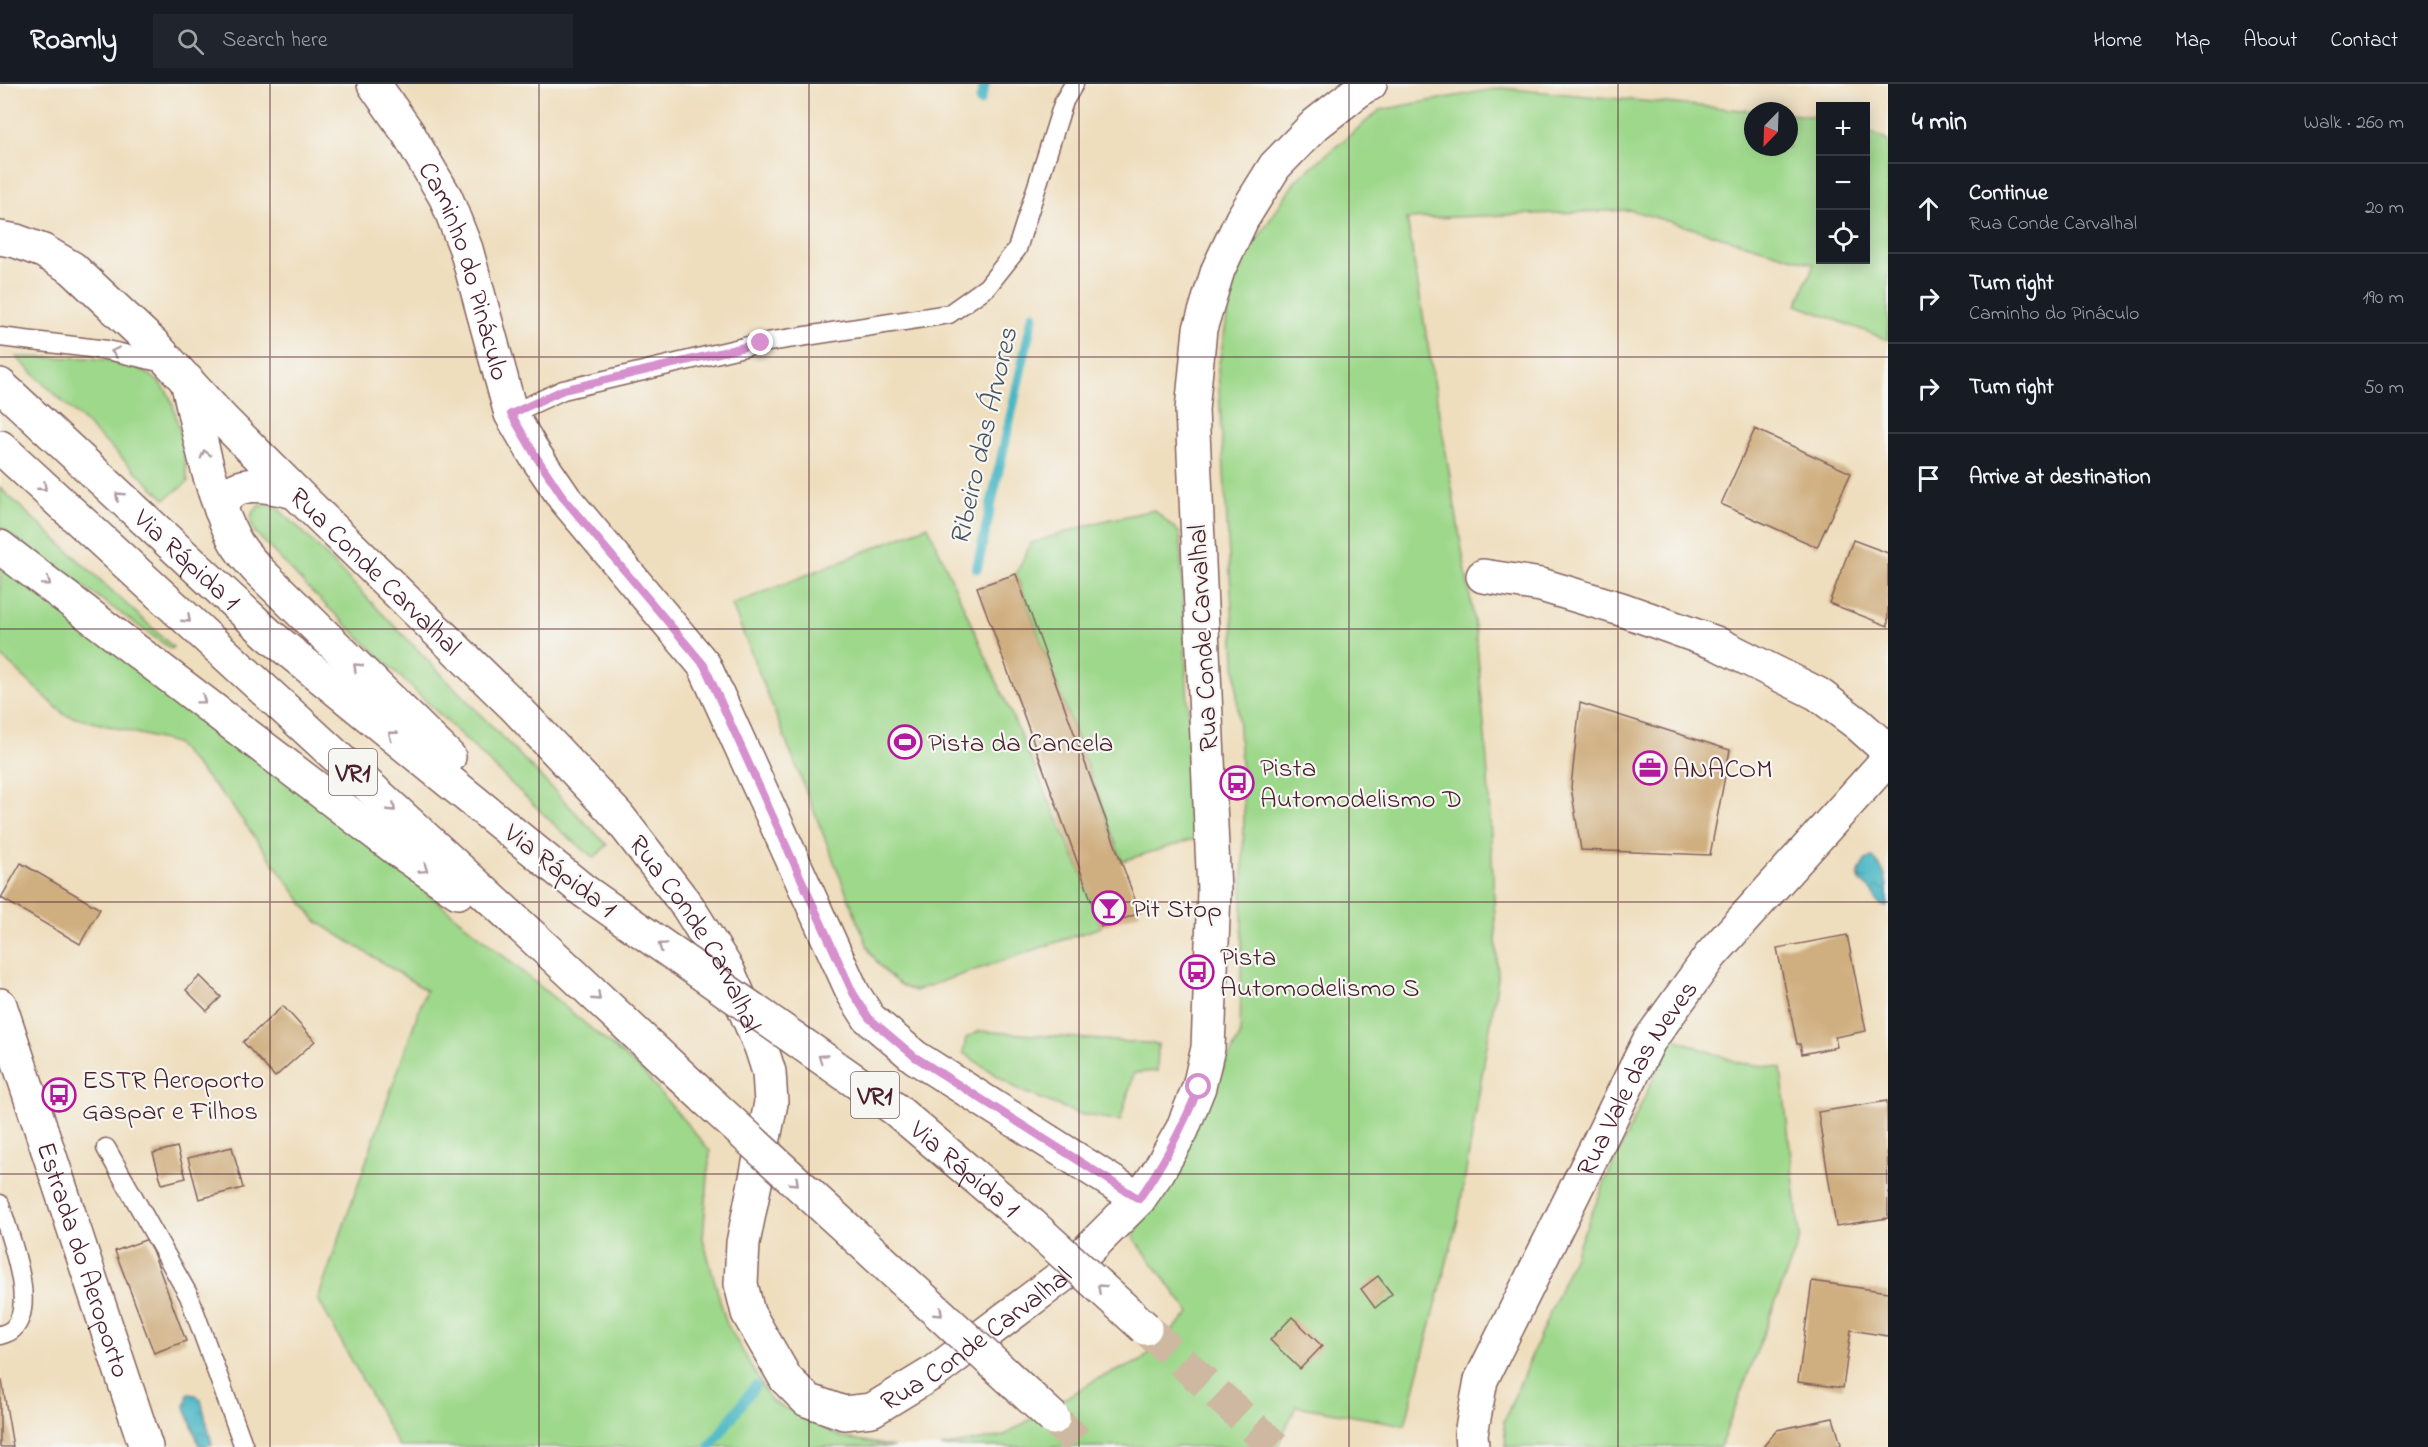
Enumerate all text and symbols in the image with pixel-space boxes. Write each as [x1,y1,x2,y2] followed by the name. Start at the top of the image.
[153,14,573,68] search box
[30,21,117,62] text: Roamly
[174,25,207,58] icon: search
[222,25,328,57] text: Search here
[2093,26,2142,56] text: Home
[2175,26,2210,56] text: Map
[2243,26,2297,56] text: About
[2330,26,2398,56] text: Contact
[1744,102,1798,156] north arrow
[1816,102,1870,264] map controls
[1816,102,1870,156] button: +
[1912,104,1967,142] text: 4 min
[2303,109,2404,138] text: Walk · 260 m
[407,155,518,385] street label: Caminho do Pináculo
[1816,156,1870,210] button: −
[1969,178,2048,210] text: Continue
[1912,192,1945,225] icon: ahead
[2365,194,2404,223] text: 20 m
[1816,210,1870,264] button: locate
[1969,210,2137,239] text: Rua Conde Carvalhal
[1969,268,2054,300] text: Turn right
[1912,282,1945,315] icon: right
[2362,284,2404,313] text: 190 m
[1969,300,2139,329] text: Caminho do Pináculo
[940,323,1031,550] water label: Ribeiro das Árvores
[747,329,773,355] route end
[111,347,121,360] one-way arrow
[1912,372,1945,405] icon: right
[1969,372,2054,404] text: Turn right
[2363,374,2404,403] text: 50 m
[199,449,212,459] one-way arrow
[1912,462,1945,495] icon: arrive
[1969,462,2151,494] text: Arrive at destination
[279,479,469,666] street label: Rua Conde Carvalhal
[36,480,47,491] one-way arrow
[116,492,127,503] one-way arrow
[123,501,248,621] street label: Via Rápida 1
[1179,523,1230,752] street label: Rua Conde Carvalhal
[40,575,51,586] one-way arrow
[180,612,190,623] one-way arrow
[353,663,363,674] one-way arrow
[195,693,206,704] one-way arrow
[887,724,923,760] sports icon: Pista da Cancela
[928,725,1113,764] place label: Pista da Cancela
[388,731,399,742] one-way arrow
[329,749,377,795] road number: VR1
[1260,750,1462,820] place label: Pista Automodelismo D
[1632,750,1668,786] office icon: ANACOM
[1673,751,1773,790] place label: ANACOM
[1219,765,1255,801] bus stop icon: Pista Automodelismo D
[385,801,396,812] one-way arrow
[494,815,624,928] street label: Via Rápida 1
[618,828,769,1039] street label: Rua Conde Carvalhal
[418,861,429,872] one-way arrow
[1091,890,1127,926] bar icon: Pit Stop
[1132,891,1222,930] place label: Pit Stop
[1220,939,1420,1009] place label: Pista Automodelismo S
[658,942,669,953] one-way arrow
[1179,954,1215,990] bus stop icon: Pista Automodelismo S
[1568,973,1709,1184] street label: Rua Vale das Neves
[590,990,600,1001] one-way arrow
[817,1054,828,1065] one-way arrow
[82,1062,264,1132] place label: ESTR Aeroporto Gaspar e Filhos
[851,1072,899,1118] road number: VR1
[1185,1073,1211,1099] route start
[41,1077,77,1113] bus stop icon: ESTR Aeroporto Gaspar e Filhos
[899,1112,1027,1229] street label: Via Rápida 1
[25,1137,139,1383] street label: Estrada do Aeroporto
[788,1174,799,1185] one-way arrow
[874,1259,1083,1422] street label: Rua Conde Carvalhal
[1098,1284,1108,1295] one-way arrow
[932,1306,942,1317] one-way arrow

